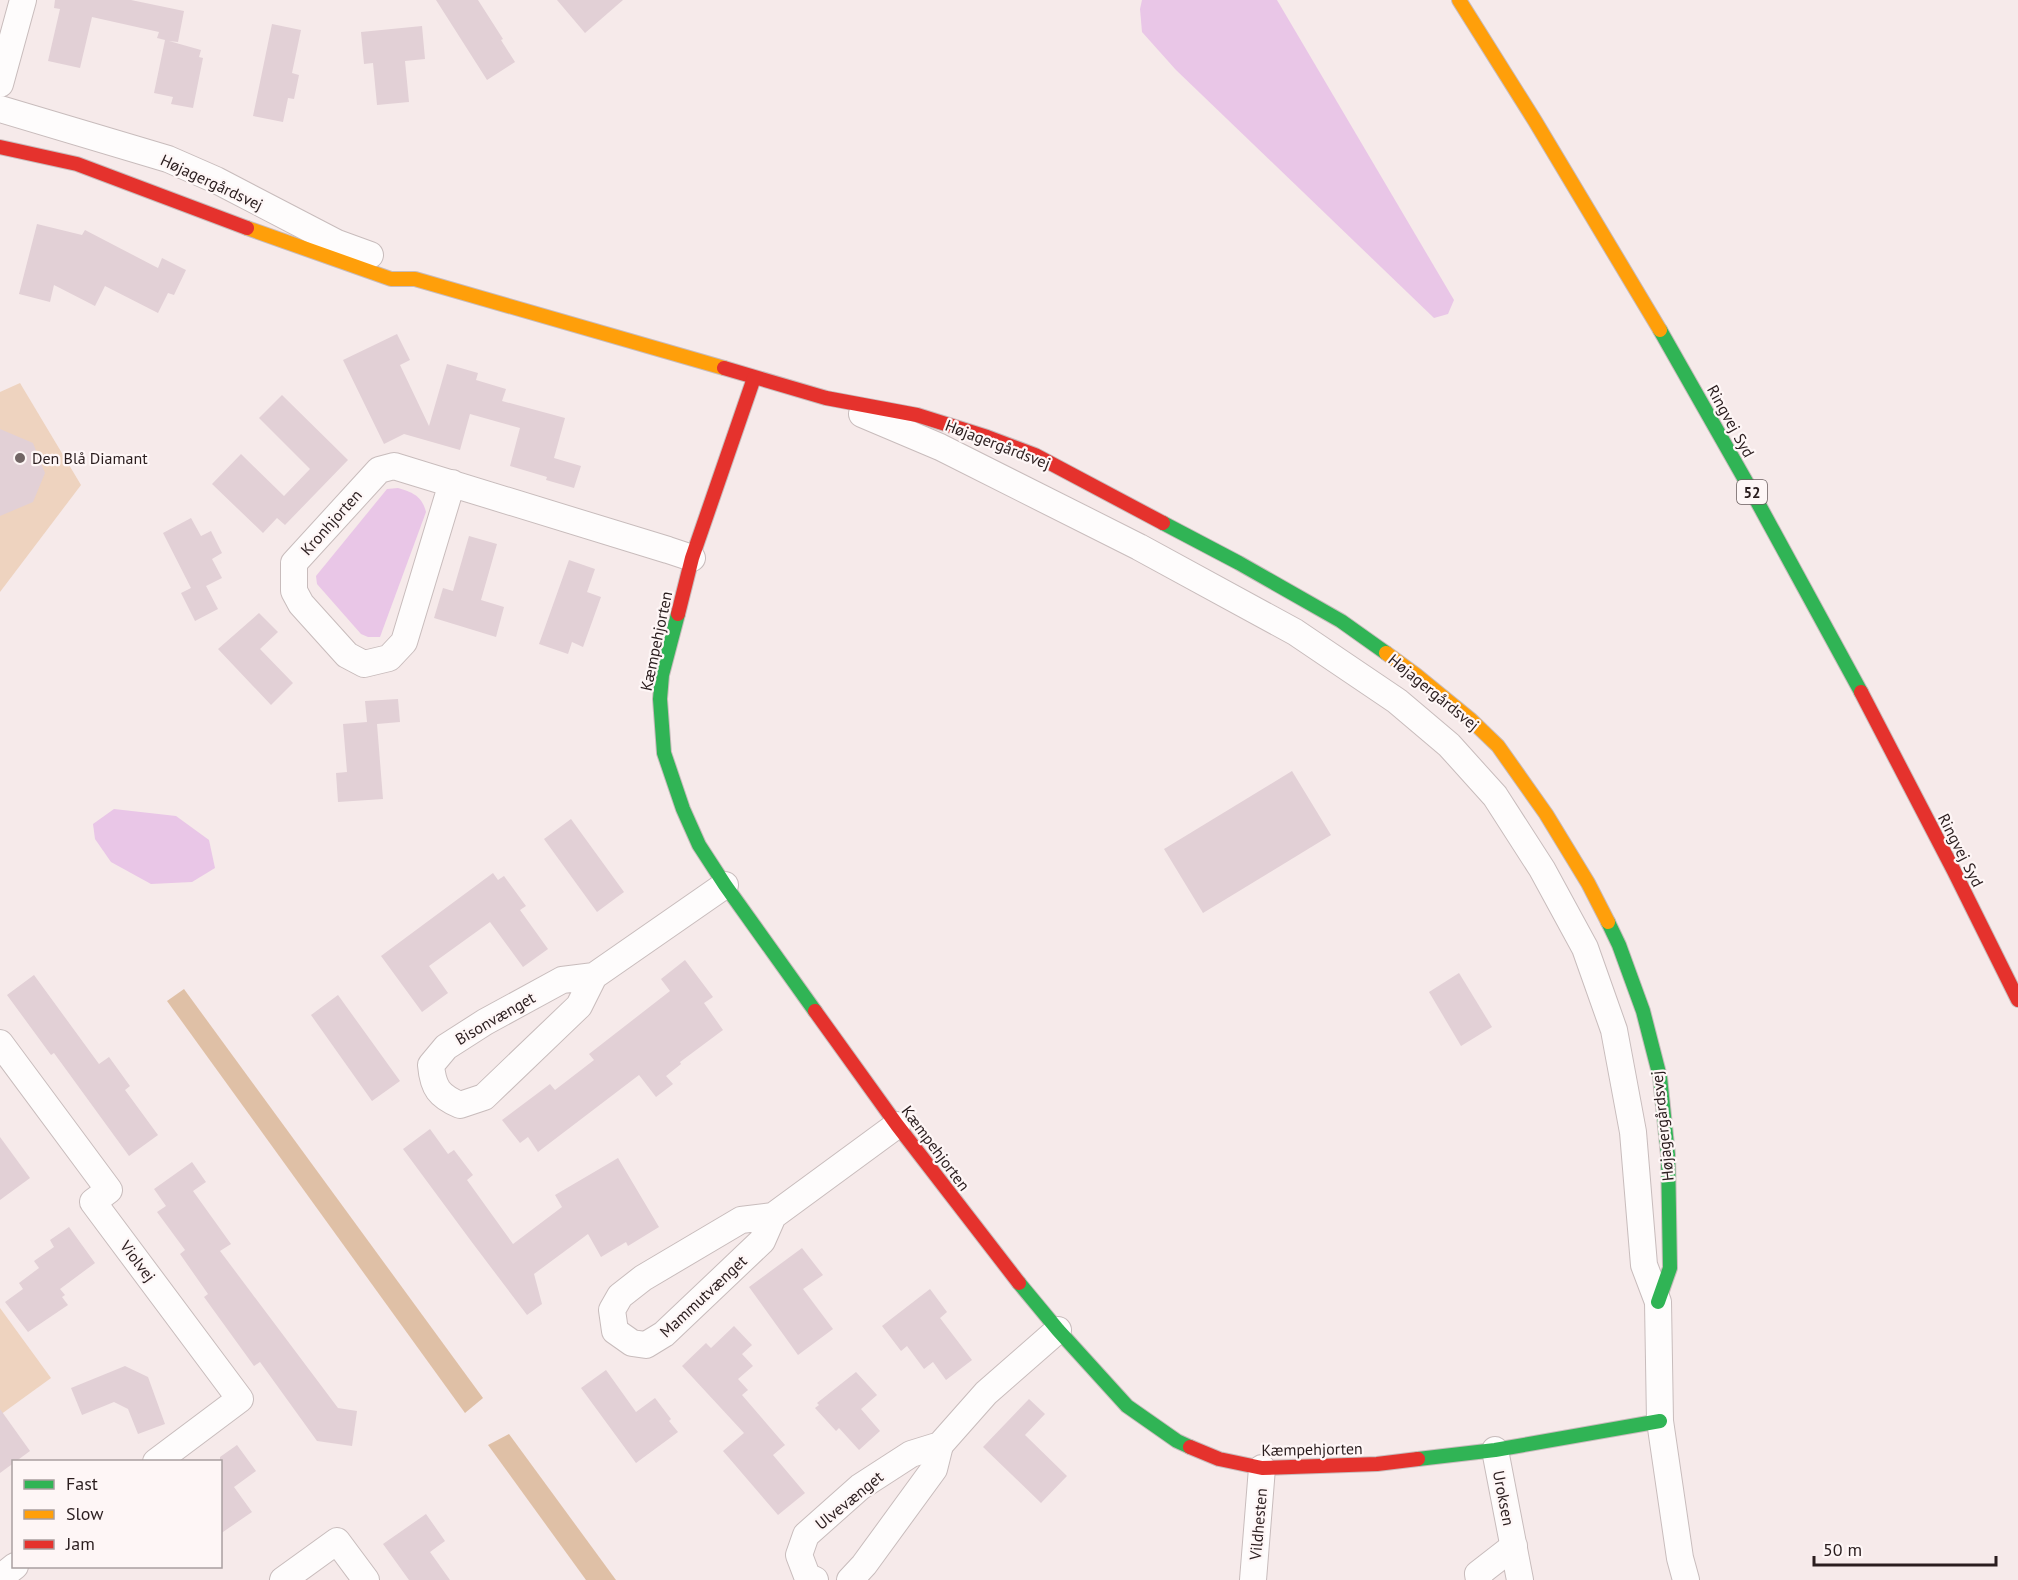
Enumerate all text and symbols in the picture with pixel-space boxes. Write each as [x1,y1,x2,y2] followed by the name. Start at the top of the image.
[157,149,267,215] street label: Højagergårdsvej
[1703,381,1759,461] street label: Ringvej Syd
[943,415,1053,473] street label: Højagergårdsvej
[32,448,148,468] place label: Den Blå Diamant
[13,451,27,465] marker: Den Blå Diamant
[1737,480,1767,504] road number: 52
[296,485,366,559] street label: Kronhjorten
[636,589,676,693] street label: Kæmpehjorten
[1385,649,1483,735] street label: Højagergårdsvej
[1934,810,1988,890] street label: Ringvej Syd
[451,987,539,1049] street label: Bisonvænget
[1646,1070,1678,1182] street label: Højagergårdsvej
[897,1101,975,1195] street label: Kæmpehjorten
[115,1236,160,1286] street label: Violvej
[655,1250,751,1341] street label: Mammutvænget
[1261,1438,1363,1460] street label: Kæmpehjorten
[12,1460,222,1568] legend
[811,1466,888,1533] street label: Ulvevænget
[1489,1469,1519,1527] street label: Uroksen
[66,1472,98,1495] text: Fast
[1245,1487,1271,1562] street label: Vildhesten
[66,1502,104,1525] text: Slow
[1814,1529,1996,1567] scale bar
[65,1532,95,1555] text: Jam
[1823,1538,1862,1561] text: 50 m

